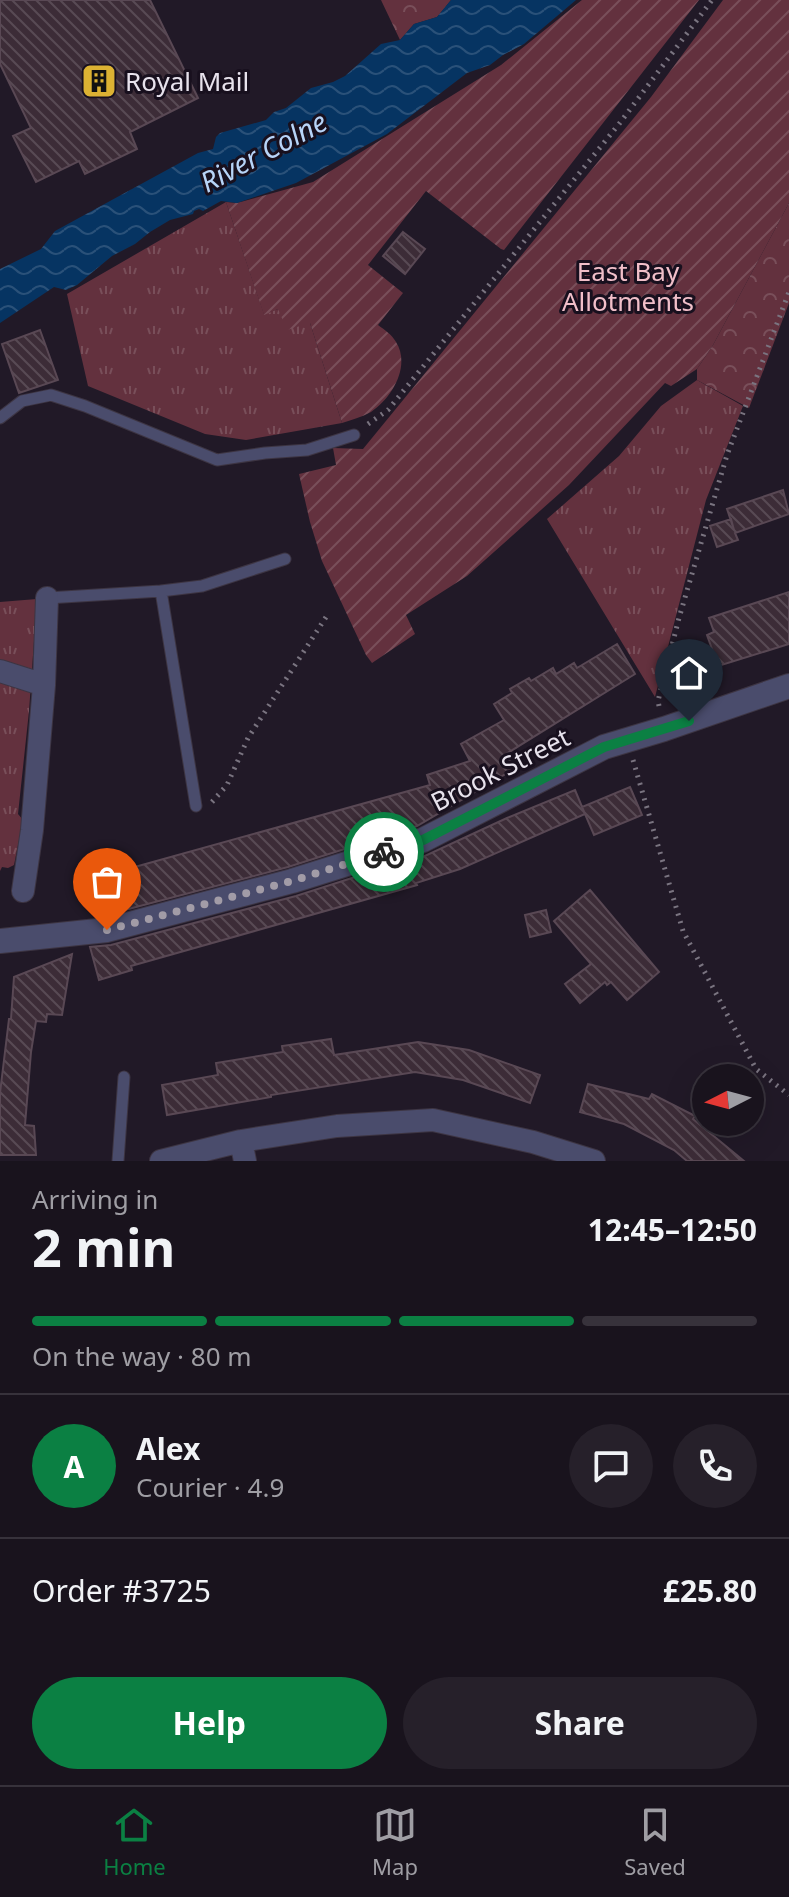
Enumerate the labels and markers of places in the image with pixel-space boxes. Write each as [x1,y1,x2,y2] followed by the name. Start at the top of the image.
[80,62,118,100] building icon: Royal Mail
[125,63,249,99] place label: Royal Mail
[655,639,723,721] pin
[73,848,141,930] pin

